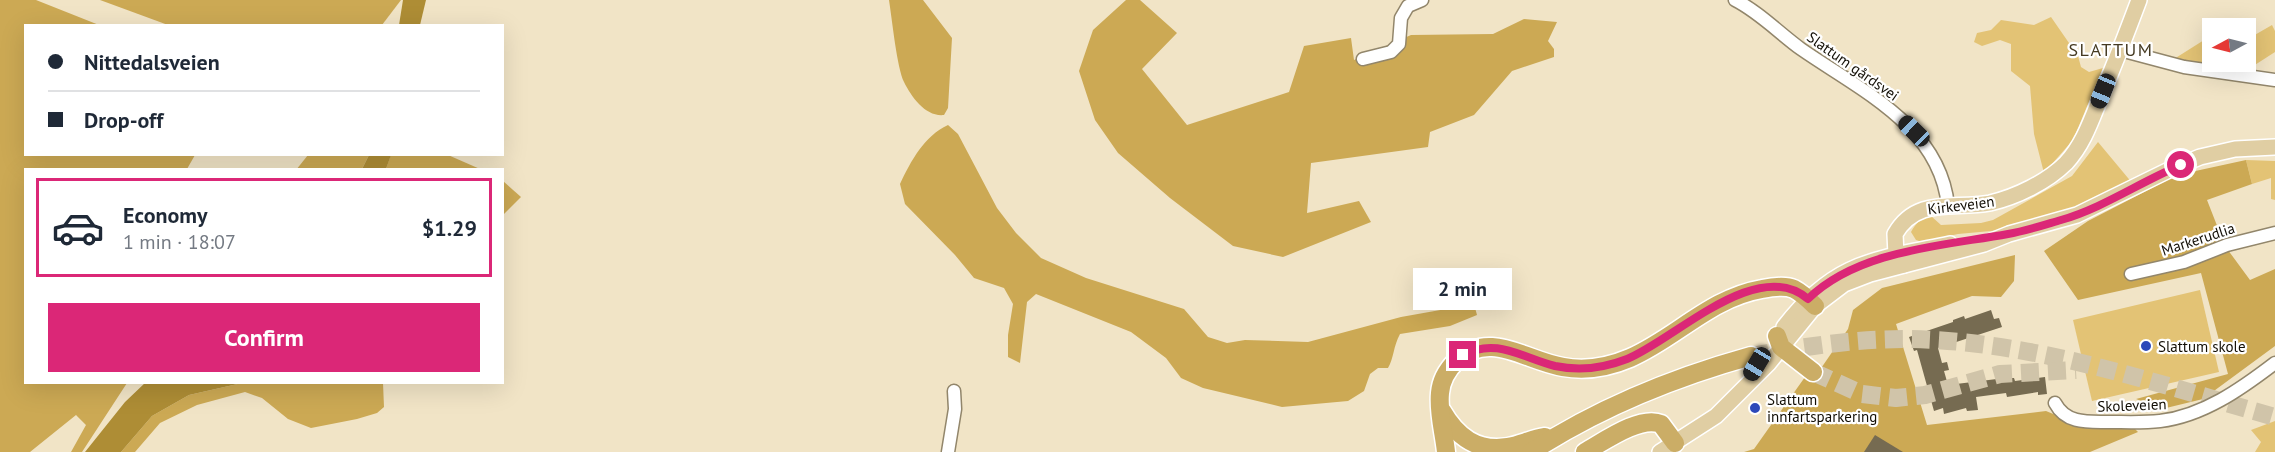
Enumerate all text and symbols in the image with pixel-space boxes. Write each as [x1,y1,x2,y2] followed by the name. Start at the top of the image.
[2202,18,2256,72] north arrow
[2202,18,2256,72] map controls
[1803,27,1903,105] street label: Slattum gårdsvei
[2068,38,2154,61] district label: SLATTUM
[84,48,220,76] text: Nittedalsveien
[2088,71,2118,111] car
[84,106,163,134] text: Drop-off
[1895,112,1933,150] car
[2167,151,2194,178] route start
[1927,191,1995,219] street label: Kirkeveien
[51,201,105,255] icon: car
[123,201,207,229] text: Economy
[422,214,477,242] text: $1.29
[2159,218,2237,260] street label: Markerudlia
[123,229,236,255] text: 1 min · 18:07
[1414,268,1512,310] callout: 2 min
[1438,276,1487,302] text: 2 min
[48,303,480,372] button: Confirm
[2158,337,2246,356] place label: Slattum skole
[2139,339,2153,353] marker: Slattum skole
[1449,341,1476,368] route end
[1740,344,1774,384] car
[1767,390,1877,426] place label: Slattum innfartsparkering
[2097,394,2167,416] street label: Skoleveien
[1748,401,1762,415] marker: Slattum innfartsparkering

